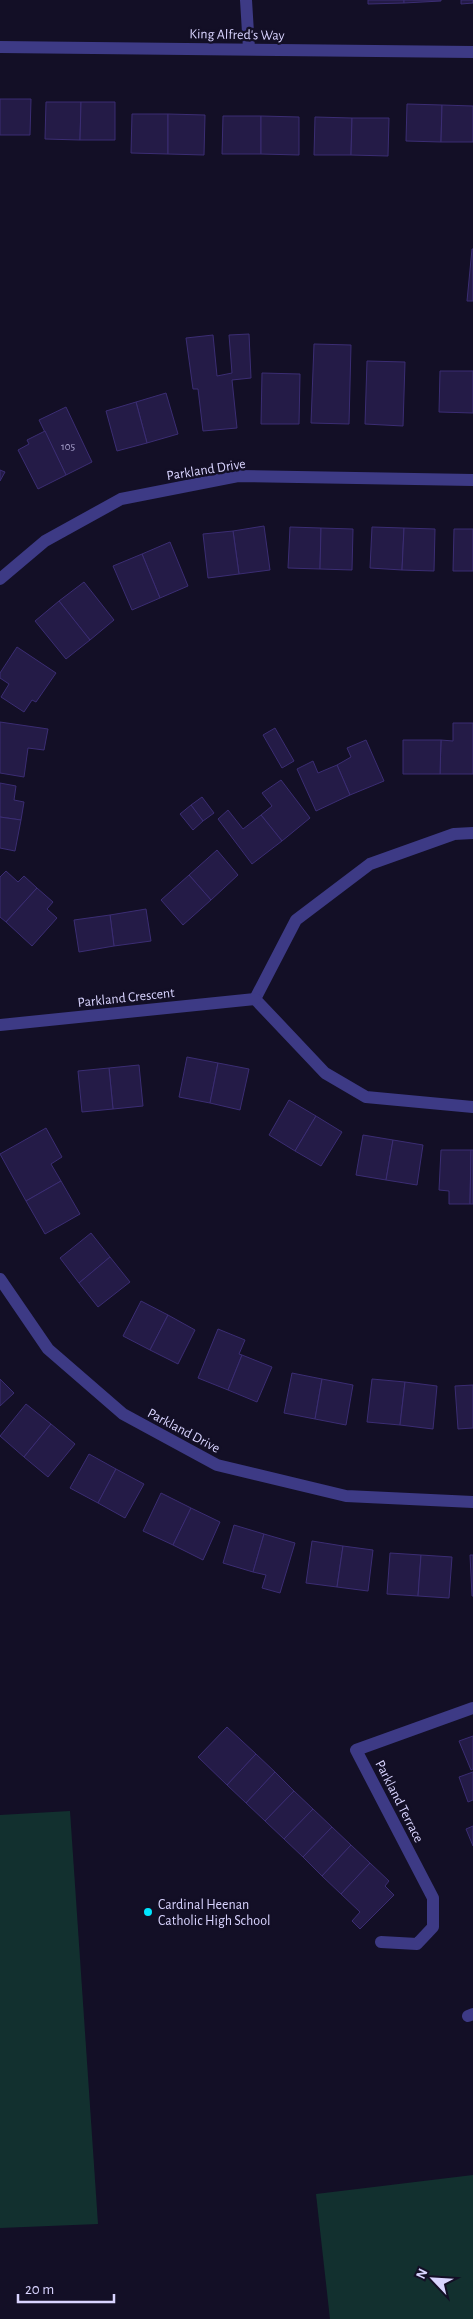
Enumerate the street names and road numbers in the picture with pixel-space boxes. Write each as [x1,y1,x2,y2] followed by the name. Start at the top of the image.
[189,27,285,43] street label: King Alfred's Way
[166,457,247,483] street label: Parkland Drive
[77,986,176,1010] street label: Parkland Crescent
[145,1406,222,1456] street label: Parkland Drive
[372,1758,426,1845] street label: Parkland Terrace

